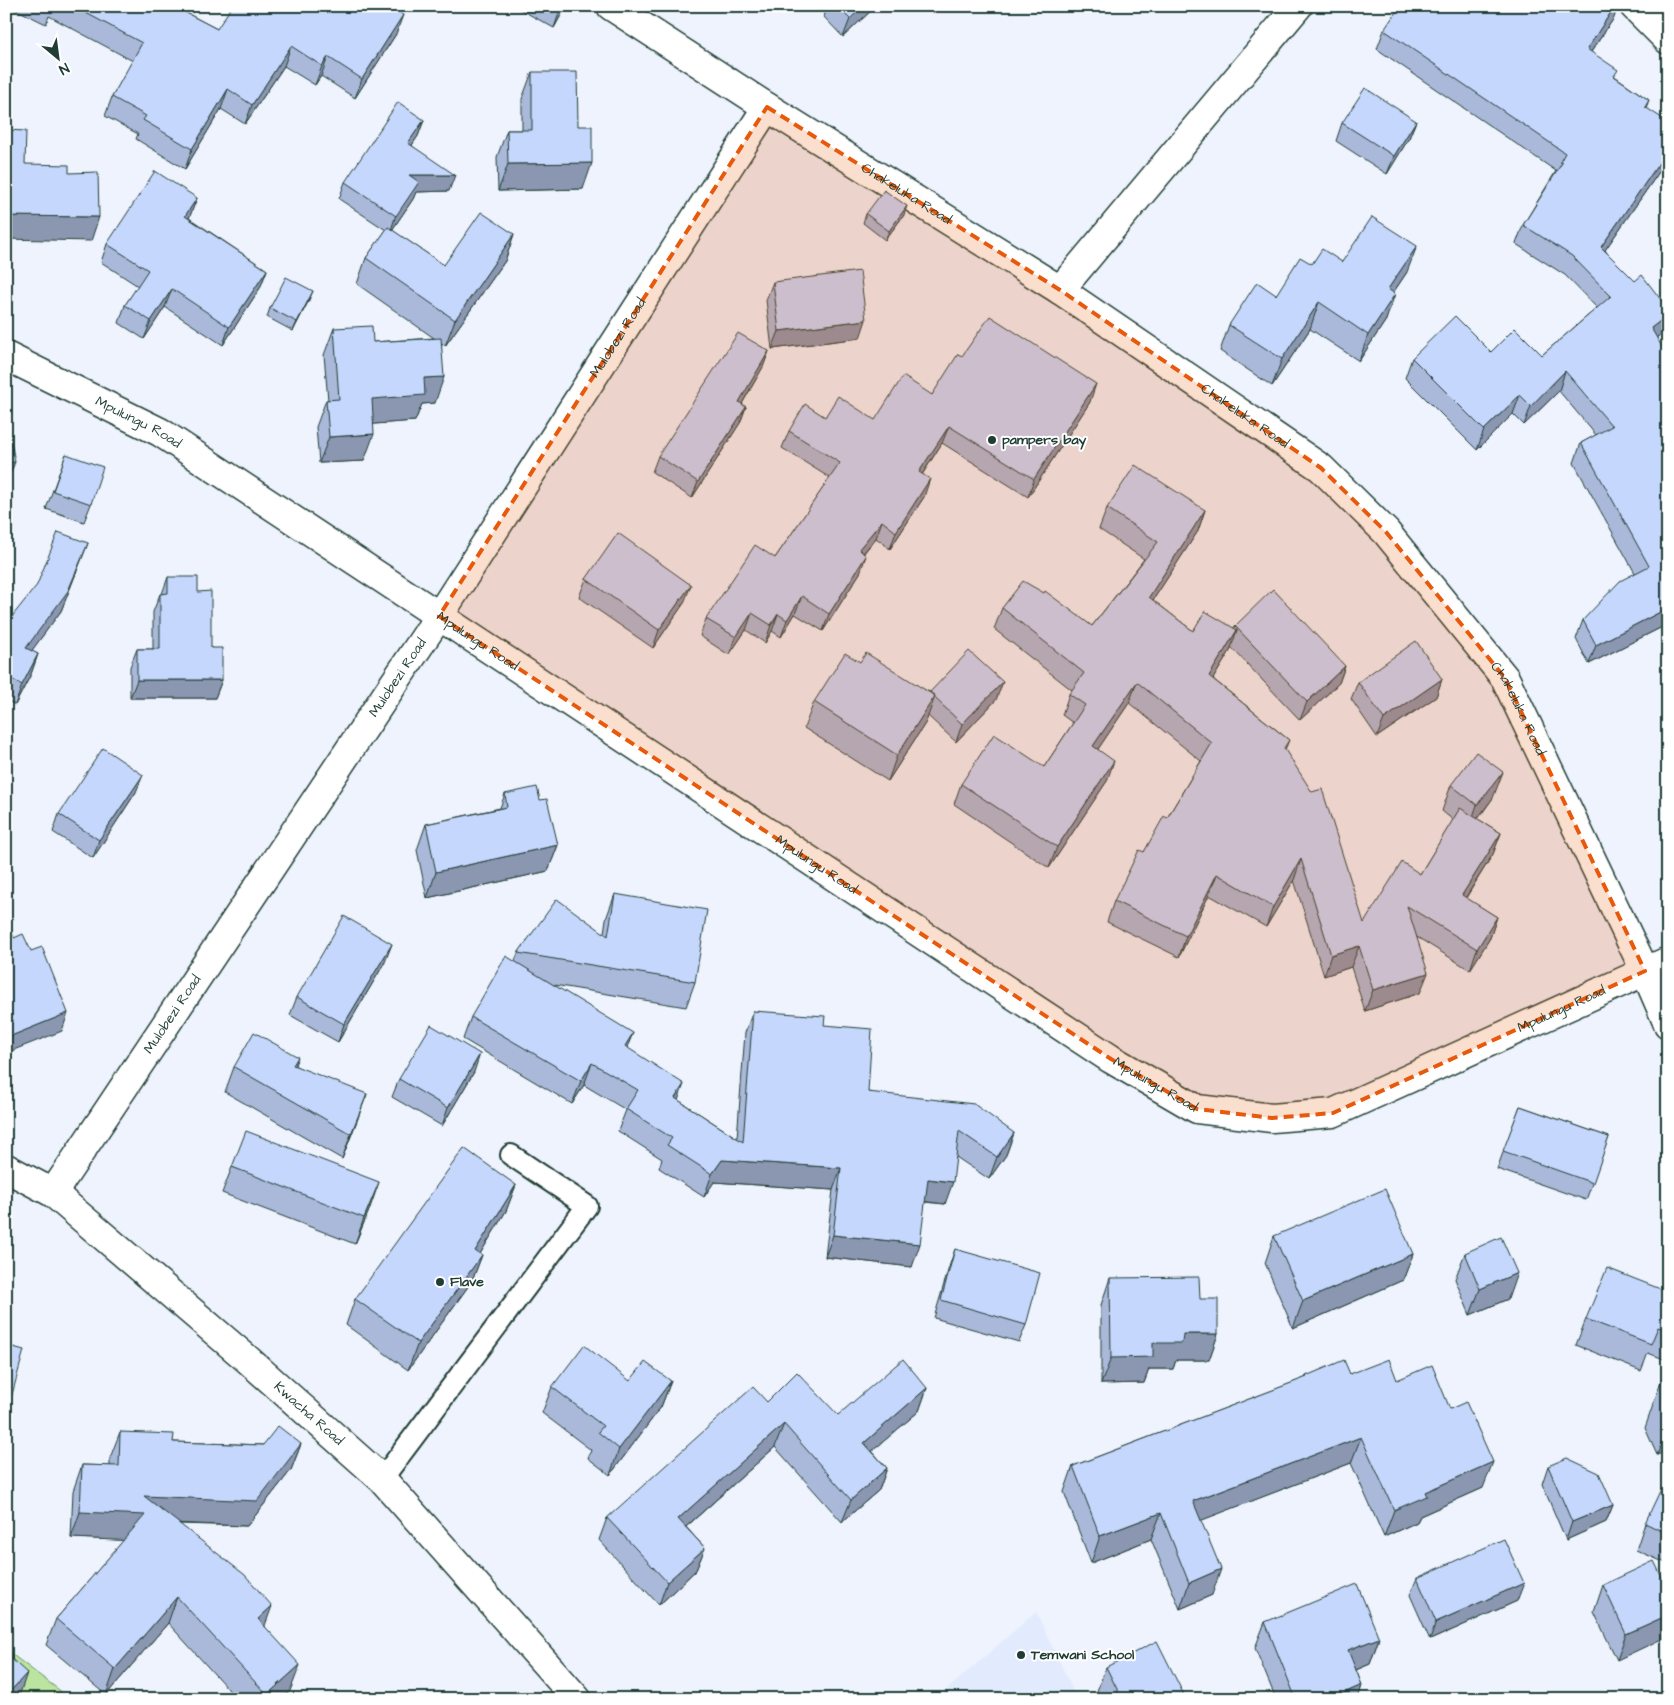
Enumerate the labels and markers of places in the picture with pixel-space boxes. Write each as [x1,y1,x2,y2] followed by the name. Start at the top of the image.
[1002,430,1087,450] place label: pampers bay
[986,434,998,446] marker: pampers bay
[450,1272,484,1292] place label: Flave
[434,1276,446,1288] marker: Flave
[1030,1645,1135,1665] place label: Temwani School
[1015,1649,1027,1661] marker: Temwani School

